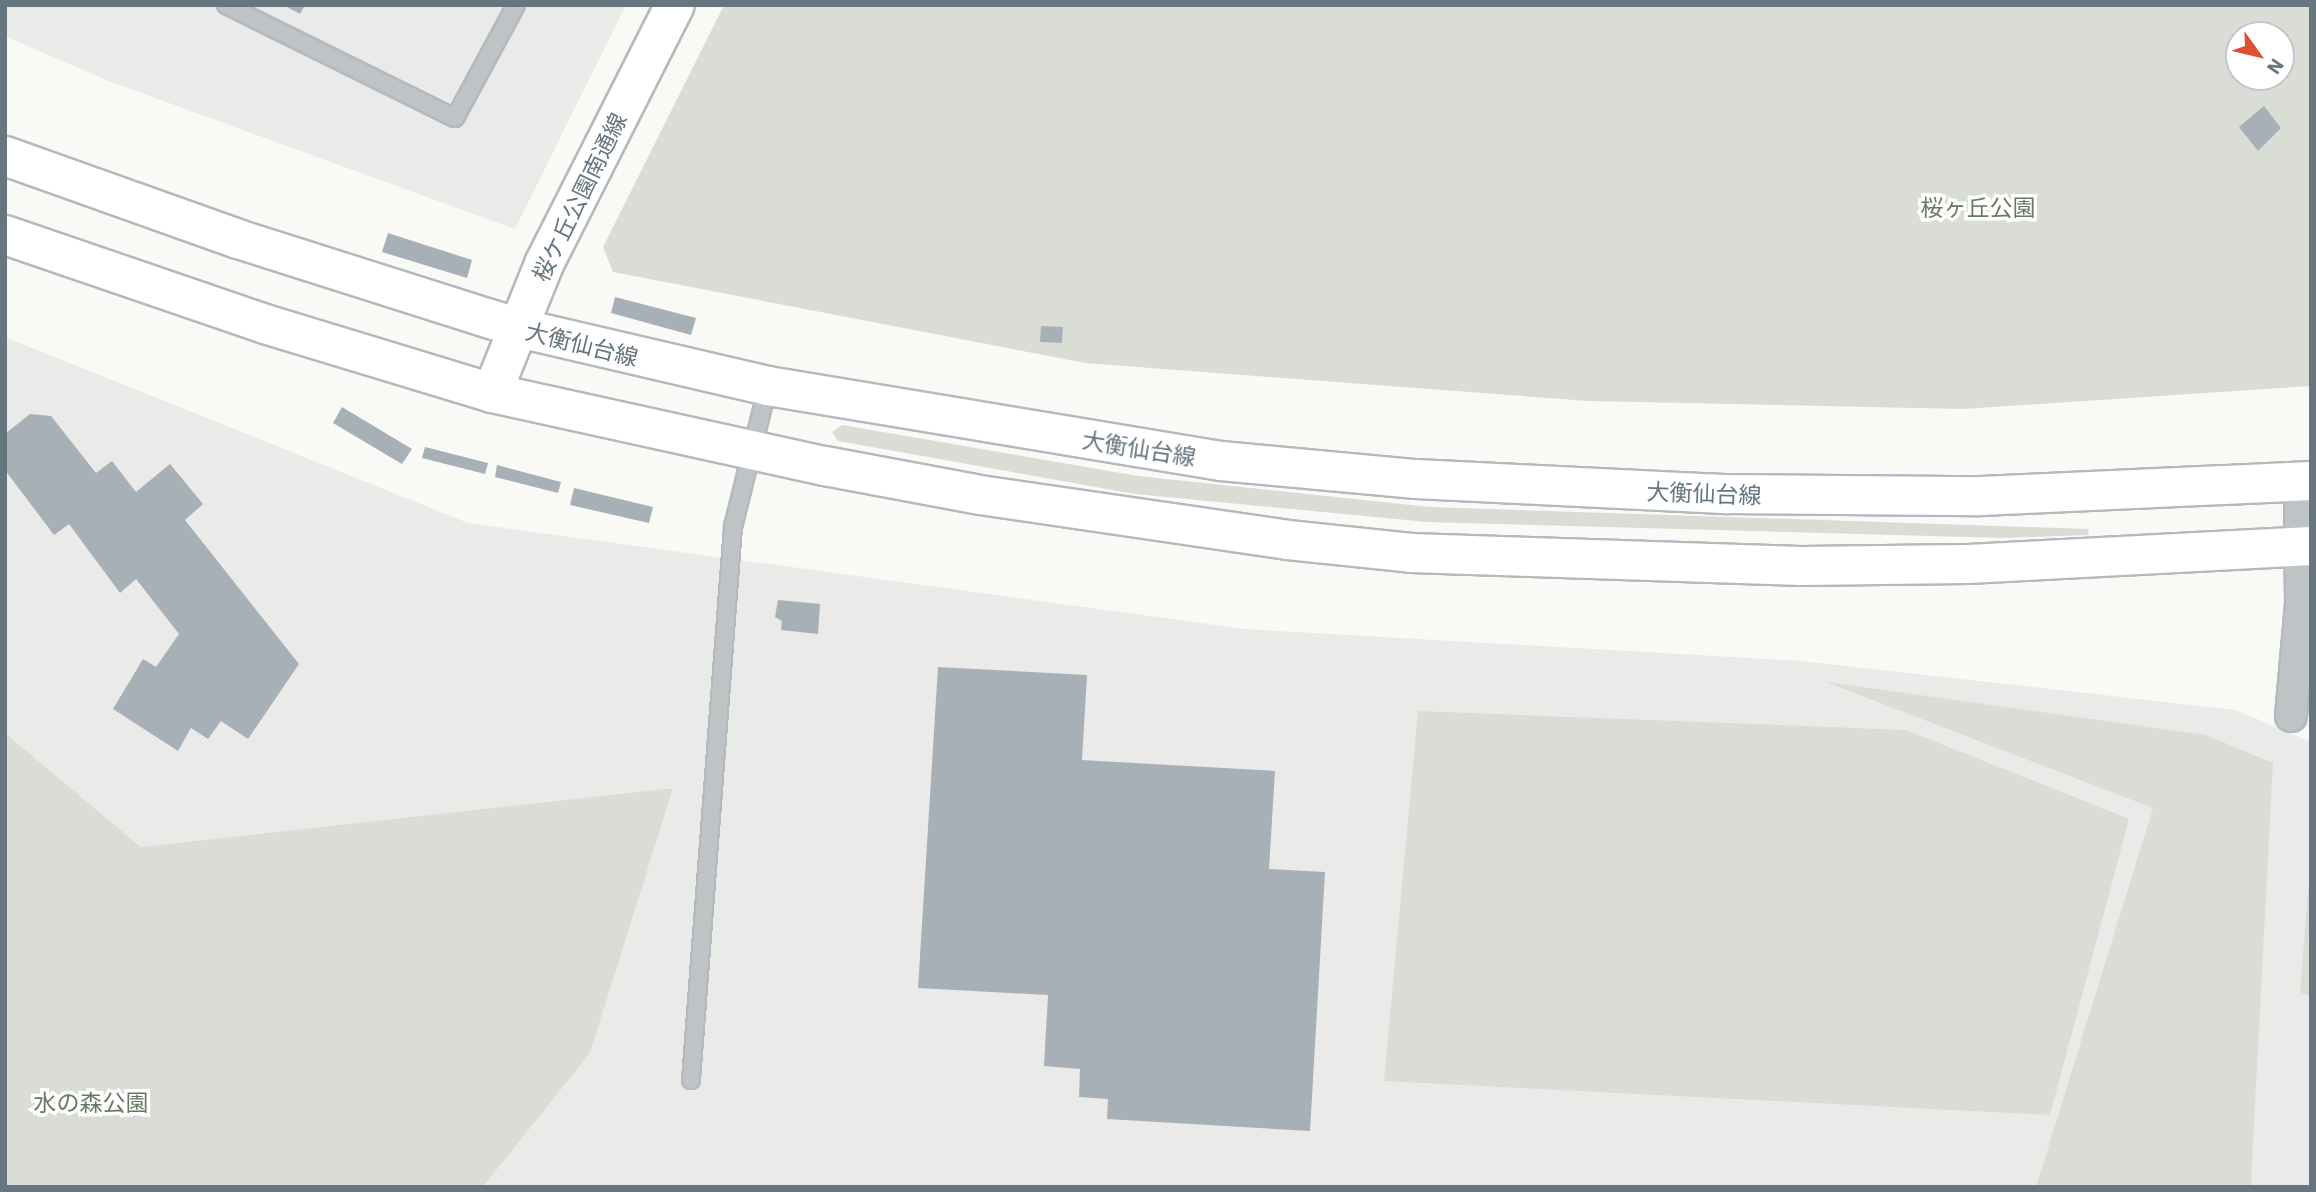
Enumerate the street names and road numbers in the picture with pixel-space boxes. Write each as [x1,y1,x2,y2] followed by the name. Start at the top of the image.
[526,108,632,286] street label: 桜ケ丘公園南通線
[523,317,641,371] street label: 大衡仙台線
[1080,425,1198,471] street label: 大衡仙台線
[1646,477,1762,509] street label: 大衡仙台線

